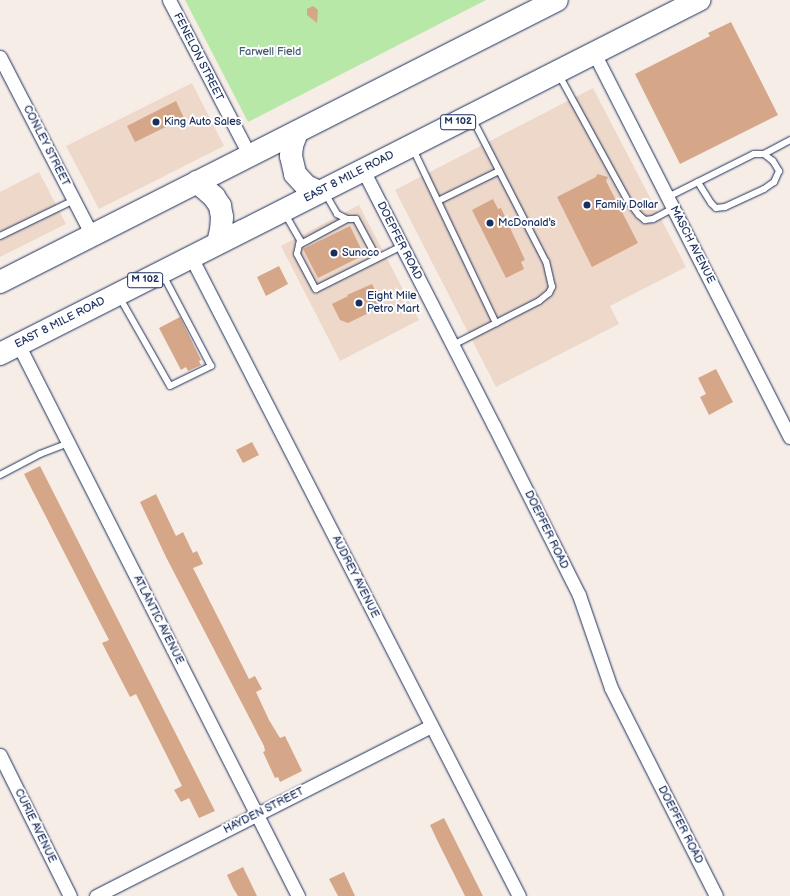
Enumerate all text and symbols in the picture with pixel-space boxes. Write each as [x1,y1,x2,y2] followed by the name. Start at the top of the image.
[170,11,226,103] street label: FENELON STREET
[239,45,301,59] park label: Farwell Field
[20,103,72,189] street label: CONLEY STREET
[440,114,476,130] road number: M 102
[164,115,241,129] place label: King Auto Sales
[151,117,161,127] marker: King Auto Sales
[302,149,396,205] street label: EAST 8 MILE ROAD
[595,198,659,212] place label: Family Dollar
[374,200,424,282] street label: DOEPFER ROAD
[582,200,592,210] marker: Family Dollar
[667,204,717,286] street label: MASCH AVENUE
[498,216,556,230] place label: McDonald's
[485,218,495,228] marker: McDonald's
[342,246,379,260] place label: Sunoco
[329,248,339,258] marker: Sunoco
[127,272,163,288] road number: M 102
[367,290,420,316] place label: Eight Mile Petro Mart
[13,295,107,351] street label: EAST 8 MILE ROAD
[354,298,364,308] marker: Eight Mile Petro Mart
[521,489,571,571] street label: DOEPFER ROAD
[329,534,381,620] street label: AUDREY AVENUE
[130,573,186,667] street label: ATLANTIC AVENUE
[655,784,705,866] street label: DOEPFER ROAD
[222,785,306,837] street label: HAYDEN STREET
[11,787,59,865] street label: CURIE AVENUE

